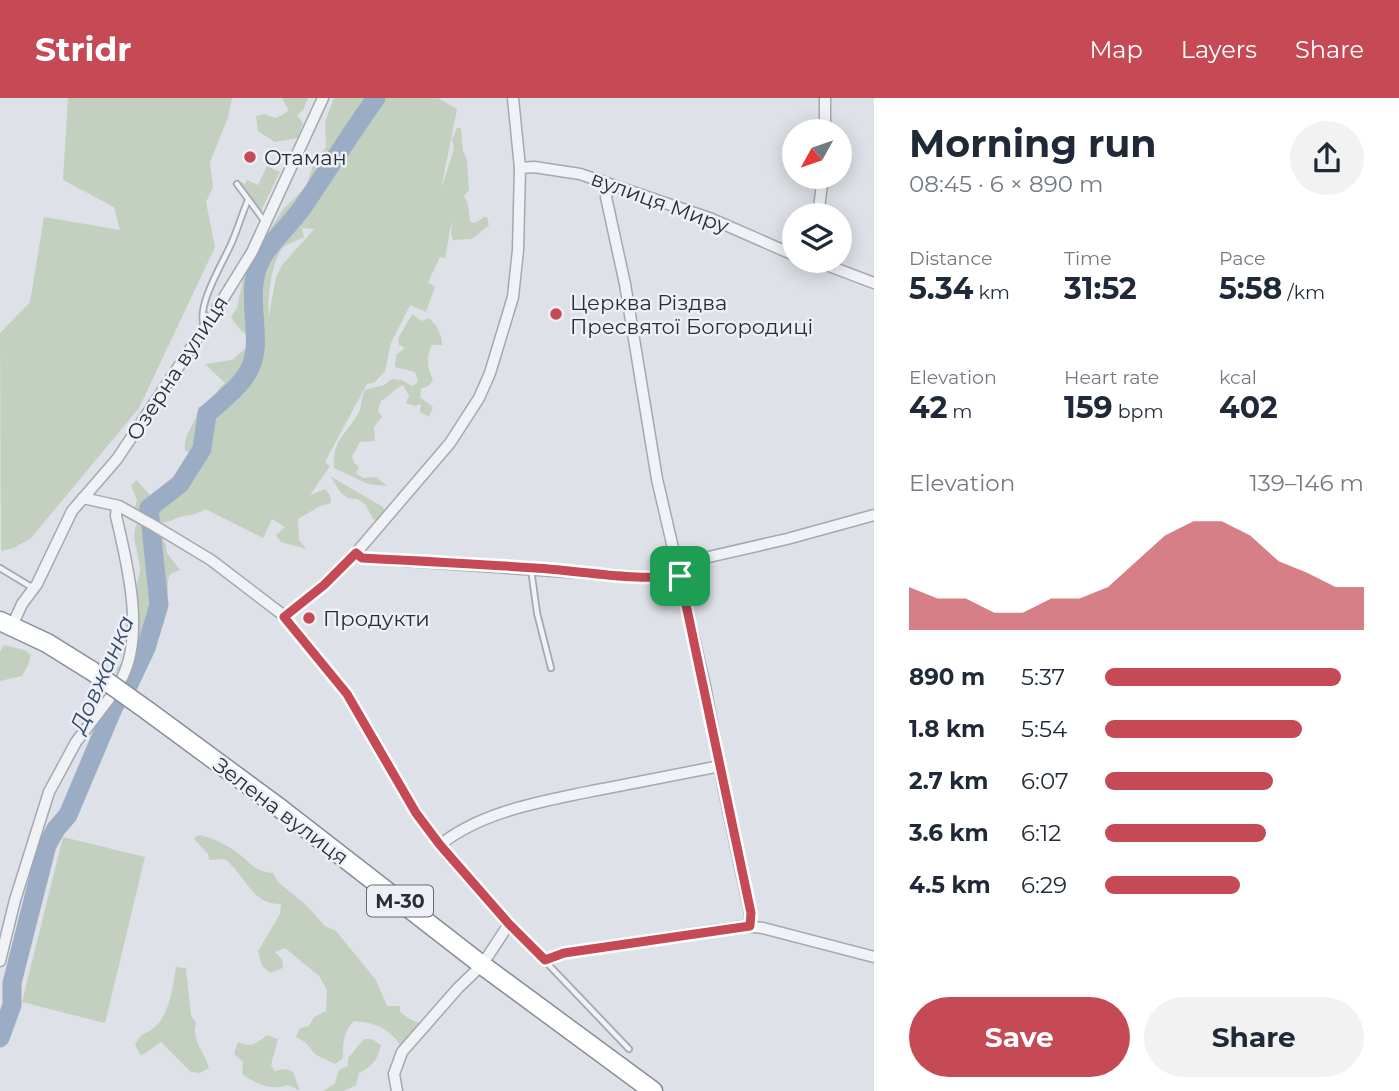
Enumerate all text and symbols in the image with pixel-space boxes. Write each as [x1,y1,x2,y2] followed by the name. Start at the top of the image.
[35,29,132,69] text: Stridr
[1089,35,1143,64] text: Map
[1181,35,1257,64] text: Layers
[1295,35,1364,64] text: Share
[782,119,852,189] north arrow
[782,119,852,273] map controls
[909,120,1157,167] text: Morning run
[1290,121,1364,195] button: share
[264,145,347,170] place label: Отаман
[242,149,258,165] marker: Отаман
[588,165,733,239] street label: вулиця Миру
[909,170,1103,198] text: 08:45 · 6 × 890 m
[782,203,852,273] button: layers
[909,247,992,270] text: Distance
[1064,247,1112,270] text: Time
[1219,247,1266,270] text: Pace
[909,270,973,307] text: 5.34
[1064,270,1137,307] text: 31:52
[1219,270,1282,307] text: 5:58
[973,281,1010,304] text: km
[1282,281,1325,304] text: /km
[570,290,813,339] place label: Церква Різдва Пресвятої Богородиці
[121,291,233,445] street label: Озерна вулиця
[548,306,564,322] marker: Церква Різдва Пресвятої Богородиці
[909,366,997,389] text: Elevation
[1064,366,1159,389] text: Heart rate
[1219,366,1257,389] text: kcal
[909,389,947,426] text: 42
[1064,389,1113,426] text: 159
[1219,389,1278,426] text: 402
[947,400,973,423] text: m
[1113,400,1164,423] text: bpm
[909,469,1015,497] text: Elevation
[1249,469,1364,497] text: 139–146 m
[650,546,710,606] pin
[661,557,699,595] icon: arrive
[323,606,430,631] place label: Продукти
[301,610,317,626] marker: Продукти
[63,611,140,739] water label: Довжанка
[909,663,985,691] text: 890 m
[1021,663,1065,691] text: 5:37
[909,715,985,743] text: 1.8 km
[1021,715,1067,743] text: 5:54
[208,752,354,870] street label: Зелена вулиця
[909,767,988,795] text: 2.7 km
[1021,767,1068,795] text: 6:07
[909,819,989,847] text: 3.6 km
[1021,819,1061,847] text: 6:12
[909,871,991,899] text: 4.5 km
[1021,871,1067,899] text: 6:29
[367,886,433,916] road number: М-30
[909,997,1130,1077] button: Save
[1144,997,1364,1077] button: Share

